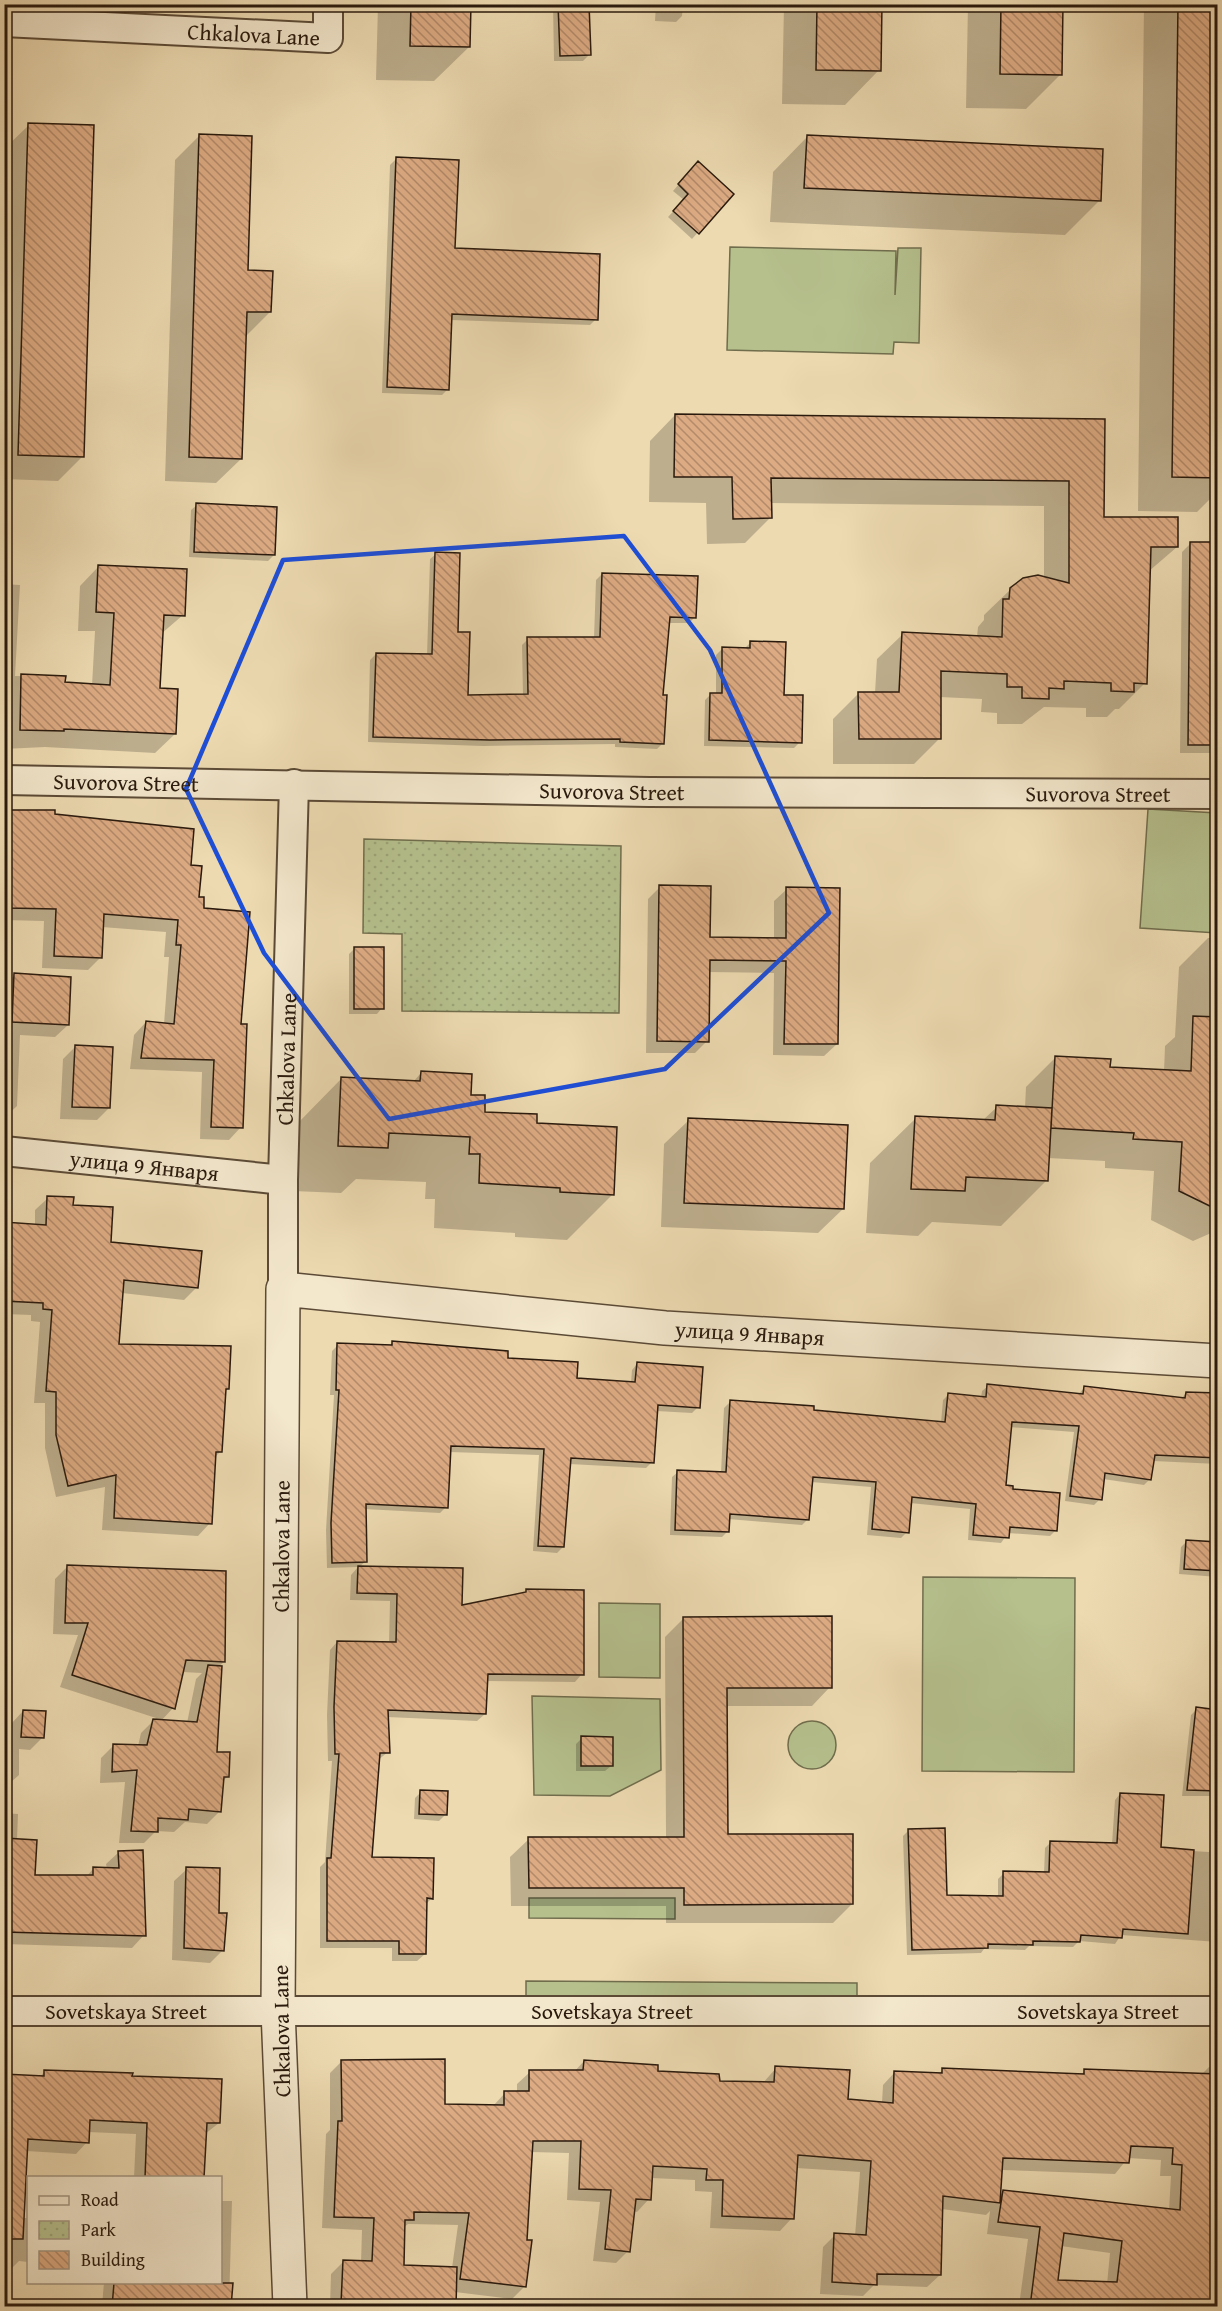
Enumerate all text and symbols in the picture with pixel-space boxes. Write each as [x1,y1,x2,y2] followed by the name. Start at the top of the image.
[187,15,321,54] street label: Chkalova Lane
[53,765,199,800] street label: Suvorova Street
[539,774,685,808] street label: Suvorova Street
[1025,777,1171,810] street label: Suvorova Street
[269,992,304,1126] street label: Chkalova Lane
[67,1142,220,1189] street label: улица 9 Января
[673,1313,825,1353] street label: улица 9 Января
[265,1480,298,1613] street label: Chkalova Lane
[264,1965,298,2097] street label: Chkalova Lane
[45,1995,207,2027] street label: Sovetskaya Street
[531,1995,693,2027] street label: Sovetskaya Street
[1017,1995,1179,2027] street label: Sovetskaya Street
[27,2176,222,2284] legend
[81,2186,119,2213] text: Road
[81,2216,117,2243] text: Park
[81,2246,145,2273] text: Building

